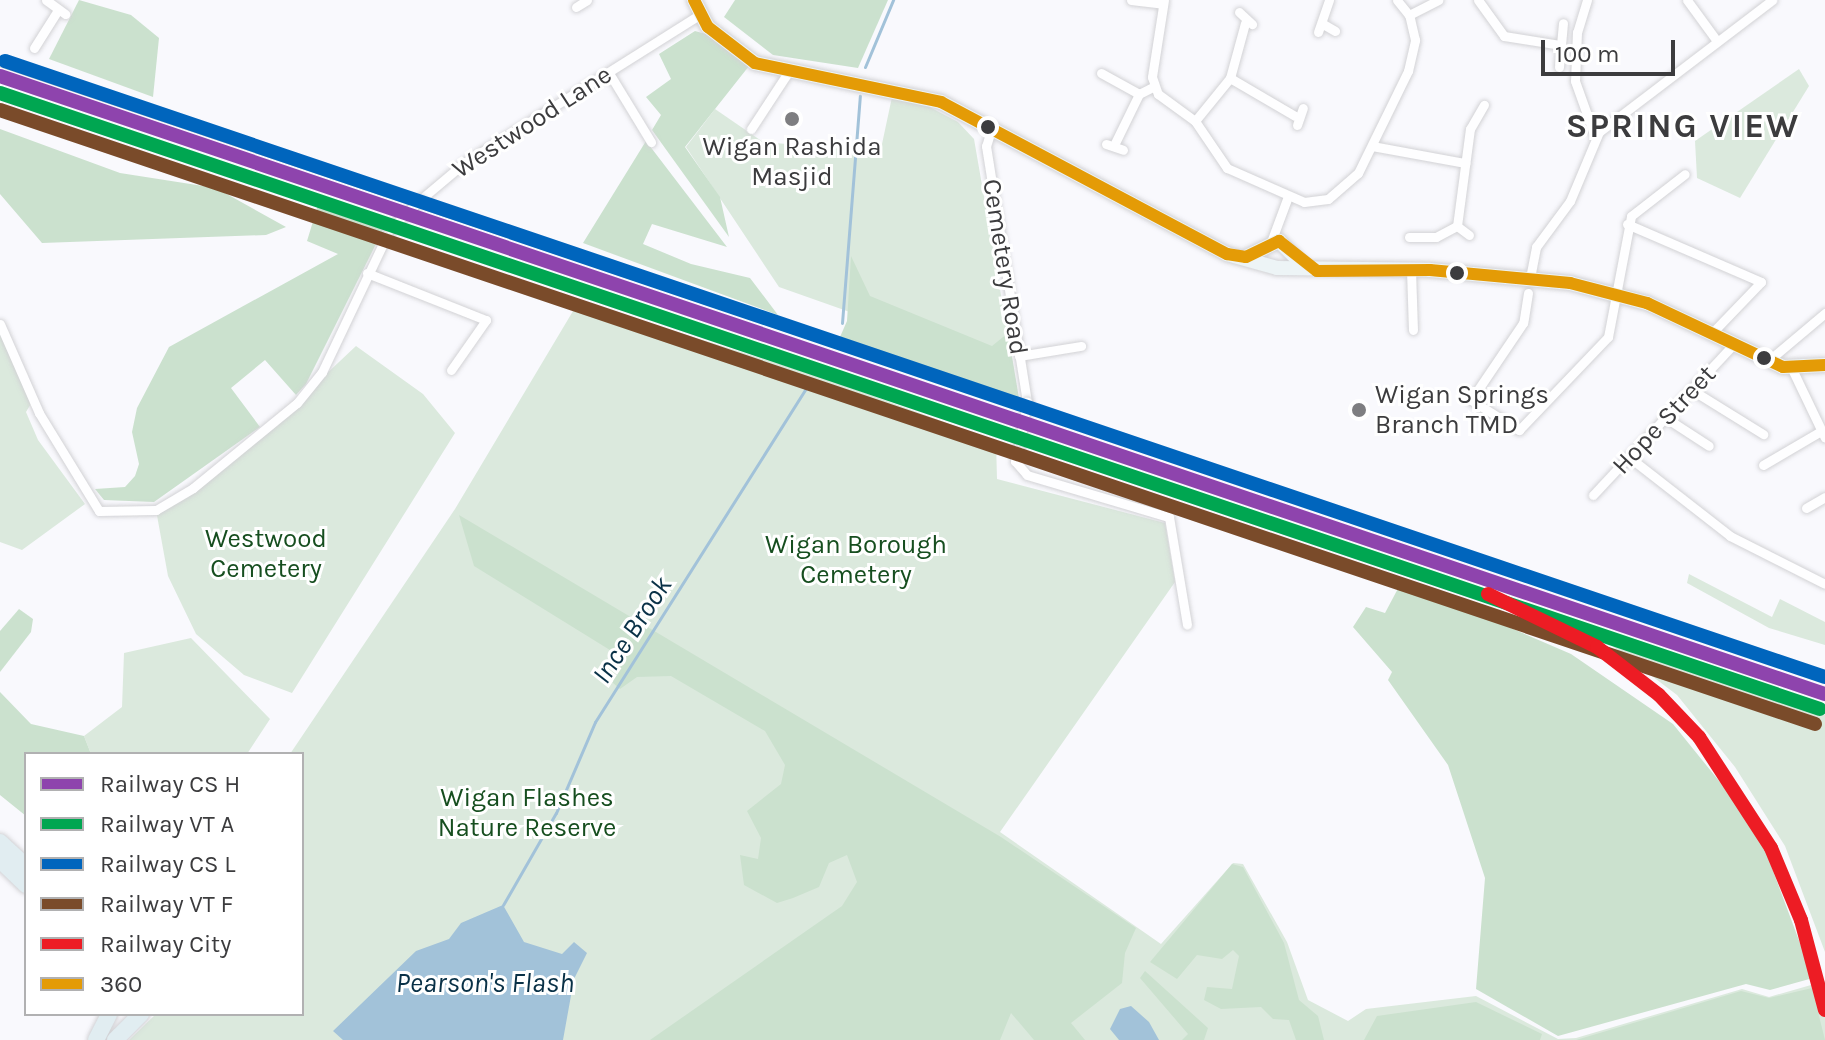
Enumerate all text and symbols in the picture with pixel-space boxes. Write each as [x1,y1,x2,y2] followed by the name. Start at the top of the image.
[1545,24,1679,74] scale bar
[1555,40,1620,68] text: 100 m
[447,59,617,185] street label: Westwood Lane
[1566,107,1800,147] district label: SPRING VIEW
[783,110,801,128] marker: Wigan Rashida Masjid
[980,119,996,135] unlabelled marker
[703,131,881,192] place label: Wigan Rashida Masjid
[976,177,1034,357] street label: Cemetery Road
[1449,265,1465,281] unlabelled marker
[1756,350,1772,366] unlabelled marker
[1606,359,1722,481] street label: Hope Street
[1375,379,1549,440] place label: Wigan Springs Branch TMD
[1350,401,1368,419] marker: Wigan Springs Branch TMD
[205,523,327,584] park label: Westwood Cemetery
[765,529,947,590] park label: Wigan Borough Cemetery
[585,570,679,690] water label: Ince Brook
[24,752,304,1016] legend
[100,770,240,798] text: Railway CS H
[438,782,616,844] park label: Wigan Flashes Nature Reserve
[100,810,234,838] text: Railway VT A
[100,850,235,878] text: Railway CS L
[100,890,233,918] text: Railway VT F
[100,930,231,958] text: Railway City
[396,966,574,1000] water label: Pearson's Flash
[100,970,142,998] text: 360

